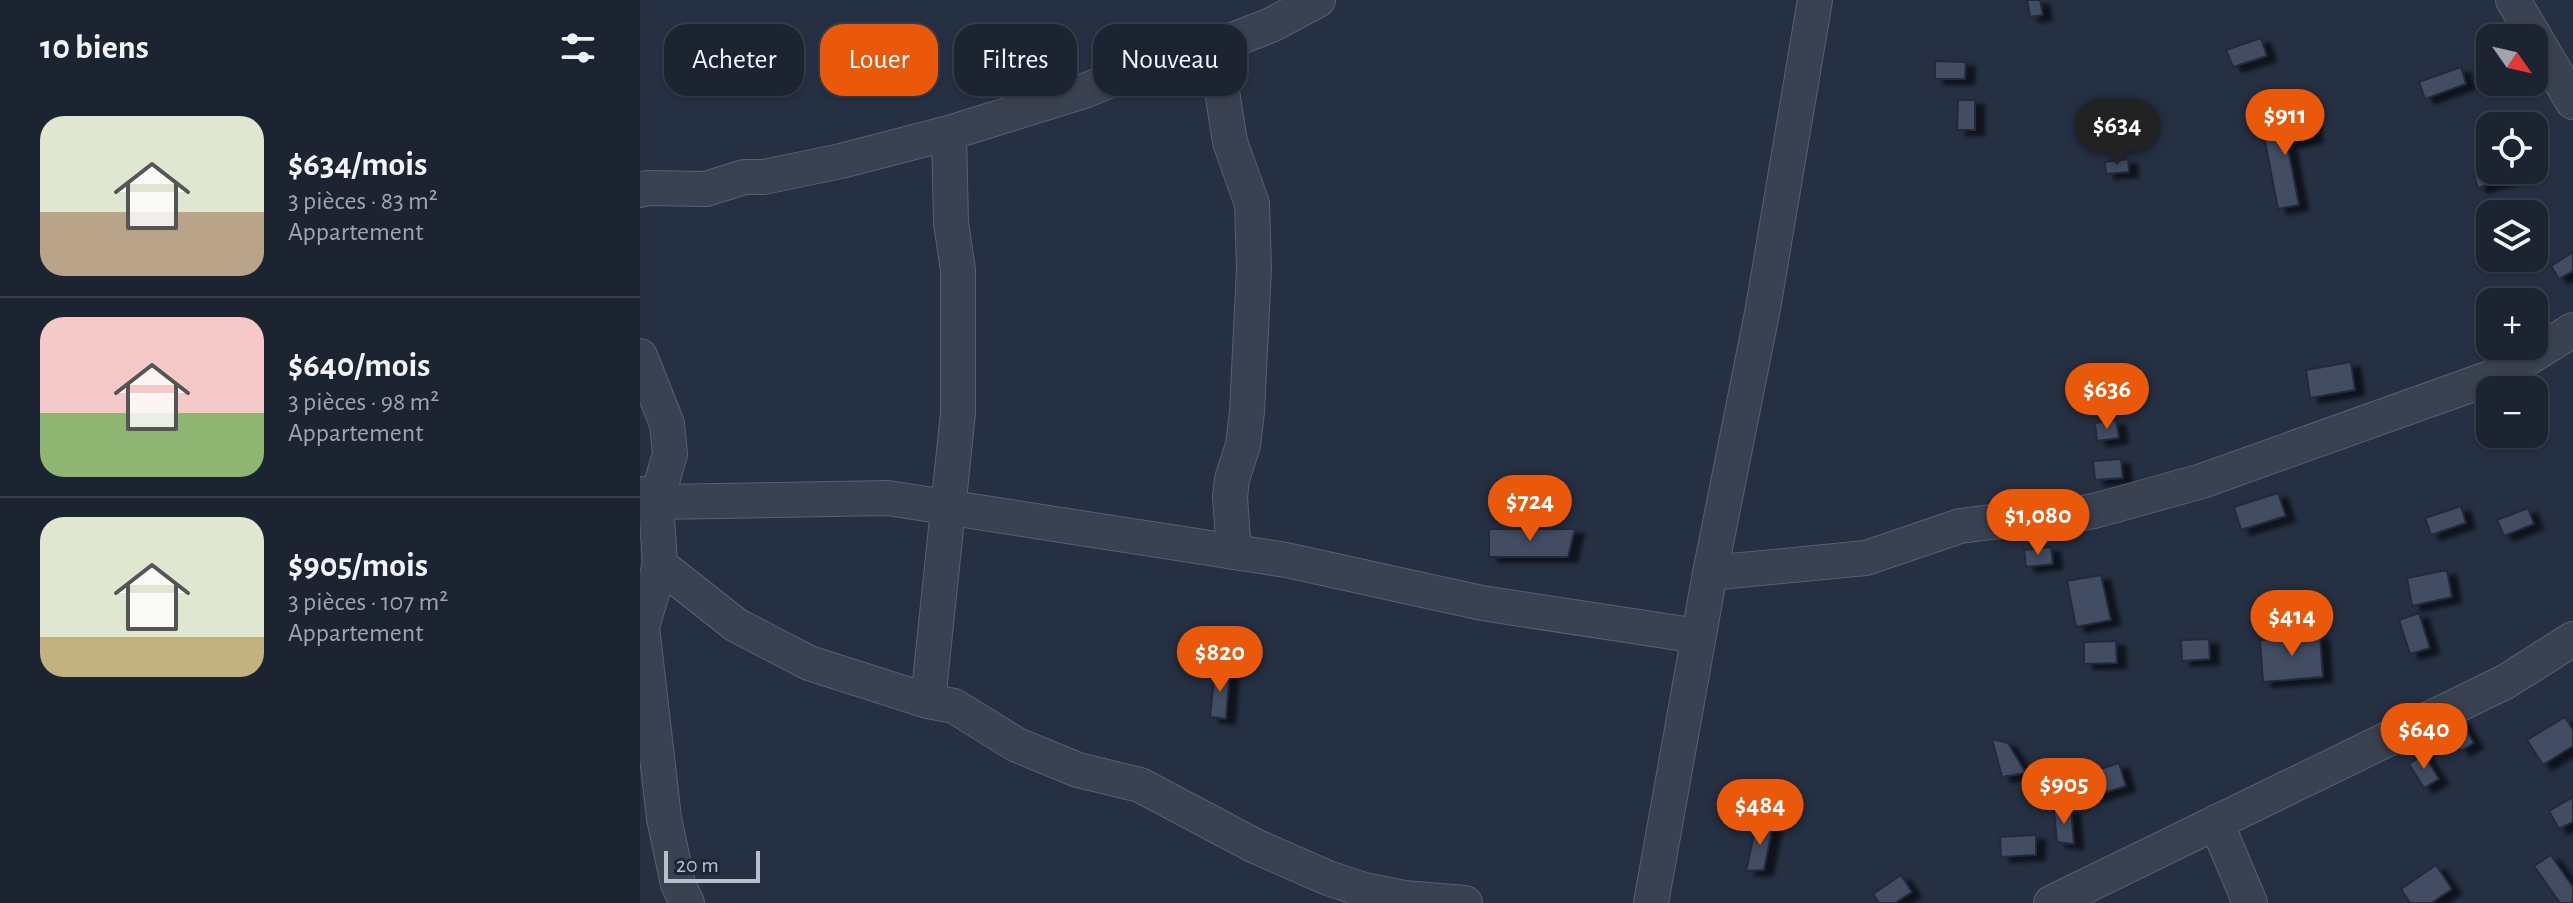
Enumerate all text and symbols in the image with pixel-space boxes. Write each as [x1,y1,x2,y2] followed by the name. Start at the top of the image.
[664,24,804,96] chip: Acheter
[820,24,938,96] chip: Louer
[954,24,1077,96] chip: Filtres
[1093,24,1247,96] chip: Nouveau
[2476,24,2548,96] north arrow
[2476,24,2548,448] map controls
[556,26,600,70] icon: filters
[40,31,149,65] text: 10 biens
[2238,89,2332,157] pin: $911
[2070,99,2164,167] pin: $634
[2264,102,2306,128] text: $911
[2093,112,2141,138] text: $634
[2476,112,2548,184] button: locate
[104,148,200,244] icon: home
[288,148,427,182] text: $634/mois
[288,188,438,214] text: 3 pièces · 83 m²
[2476,200,2548,272] button: layers
[288,219,424,245] text: Appartement
[2476,288,2548,360] button: +
[104,349,200,445] icon: home
[288,349,430,383] text: $640/mois
[2060,363,2154,431] pin: $636
[2083,376,2131,402] text: $636
[2476,376,2548,448] button: −
[288,389,439,415] text: 3 pièces · 98 m²
[288,420,424,446] text: Appartement
[1483,475,1577,543] pin: $724
[1506,488,1554,514] text: $724
[1973,489,2103,557] pin: $1,080
[2005,502,2071,528] text: $1,080
[104,549,200,645] icon: home
[288,549,428,583] text: $905/mois
[288,589,448,615] text: 3 pièces · 107 m²
[2245,590,2339,658] pin: $414
[2268,603,2316,629] text: $414
[288,620,424,646] text: Appartement
[1173,626,1267,694] pin: $820
[1195,639,1245,665] text: $820
[2377,703,2471,771] pin: $640
[2399,716,2449,742] text: $640
[2017,758,2111,826] pin: $905
[2039,771,2089,797] text: $905
[1713,779,1807,847] pin: $484
[1735,792,1785,818] text: $484
[664,847,760,883] scale bar
[676,854,719,876] text: 20 m

